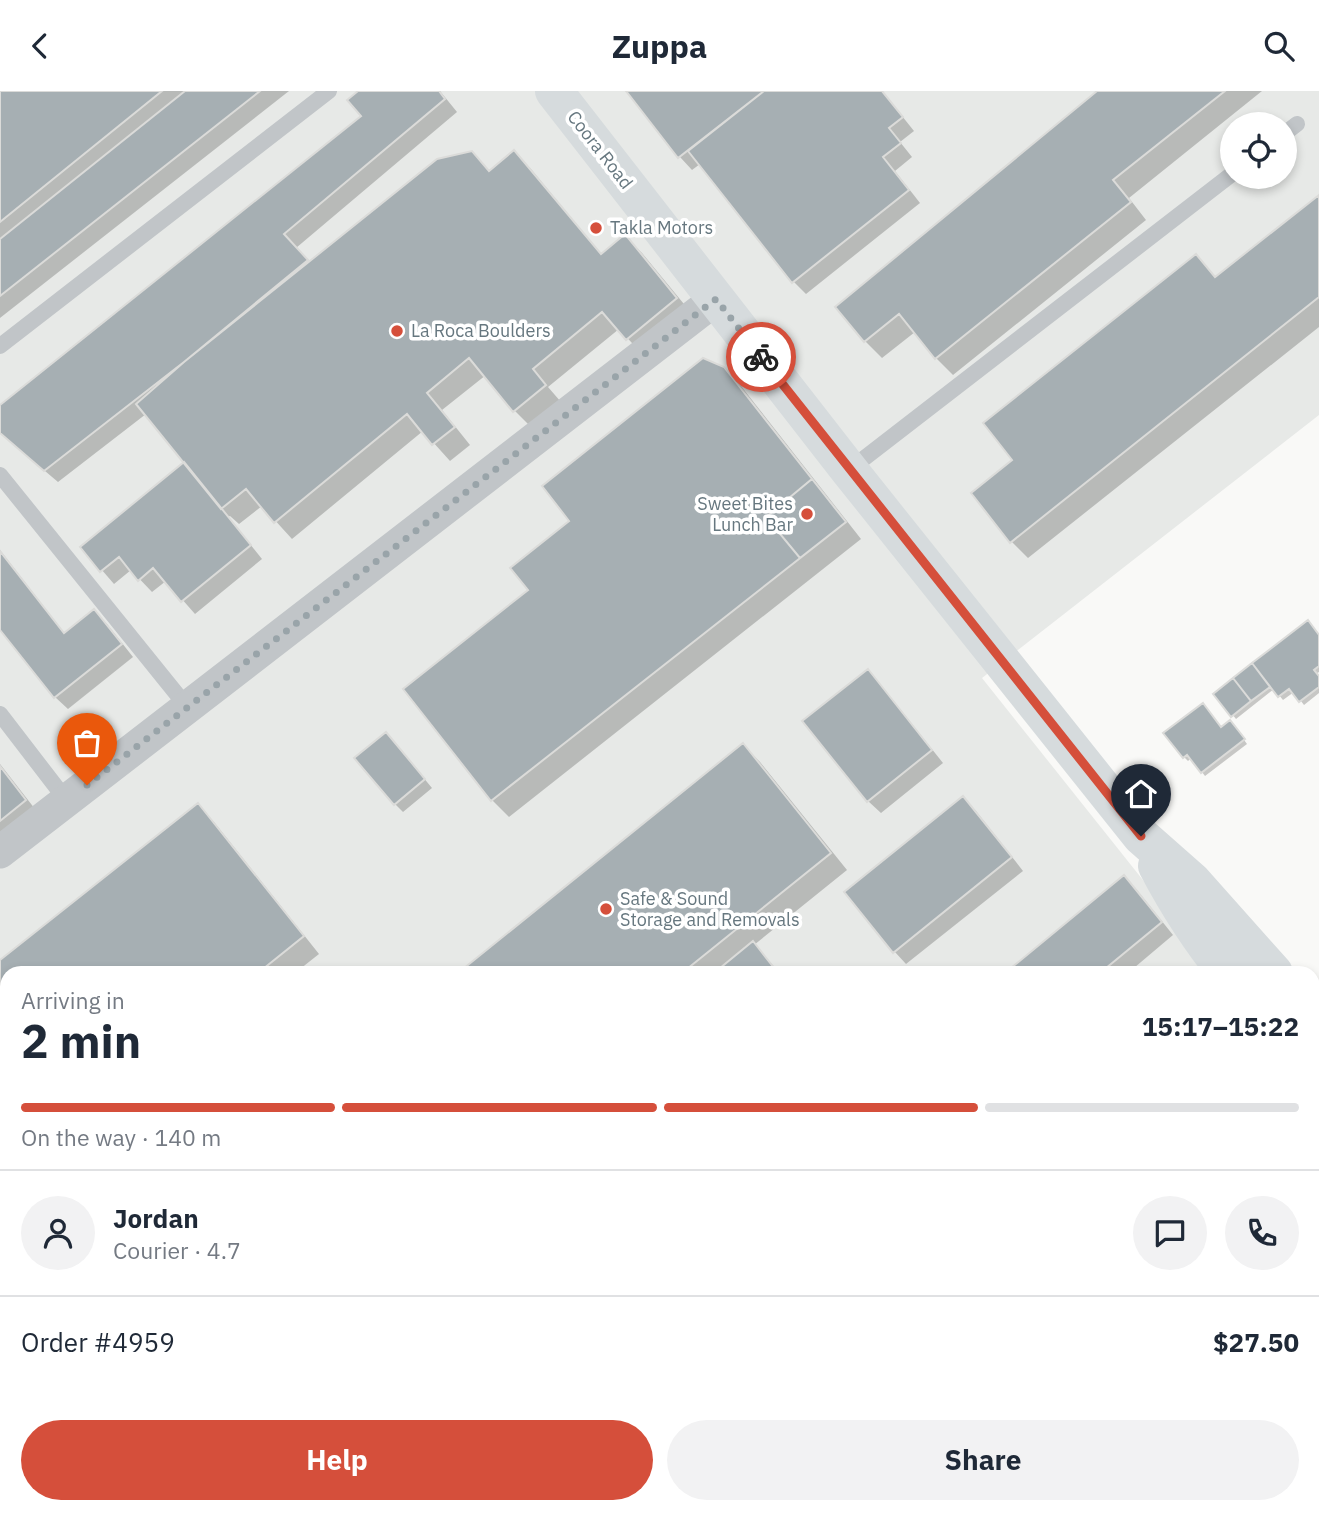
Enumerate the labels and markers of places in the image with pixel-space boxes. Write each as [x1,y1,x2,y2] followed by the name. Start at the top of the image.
[610,216,713,239] place label: Takla Motors
[588,220,604,236] marker: Takla Motors
[411,319,551,342] place label: La Roca Boulders
[389,323,405,339] marker: La Roca Boulders
[697,492,793,536] place label: Sweet Bites Lunch Bar
[799,506,815,522] marker: Sweet Bites Lunch Bar
[57,713,117,785] pin
[1111,764,1171,836] pin
[620,887,800,931] place label: Safe & Sound Storage and Removals
[598,901,614,917] marker: Safe & Sound Storage and Removals

